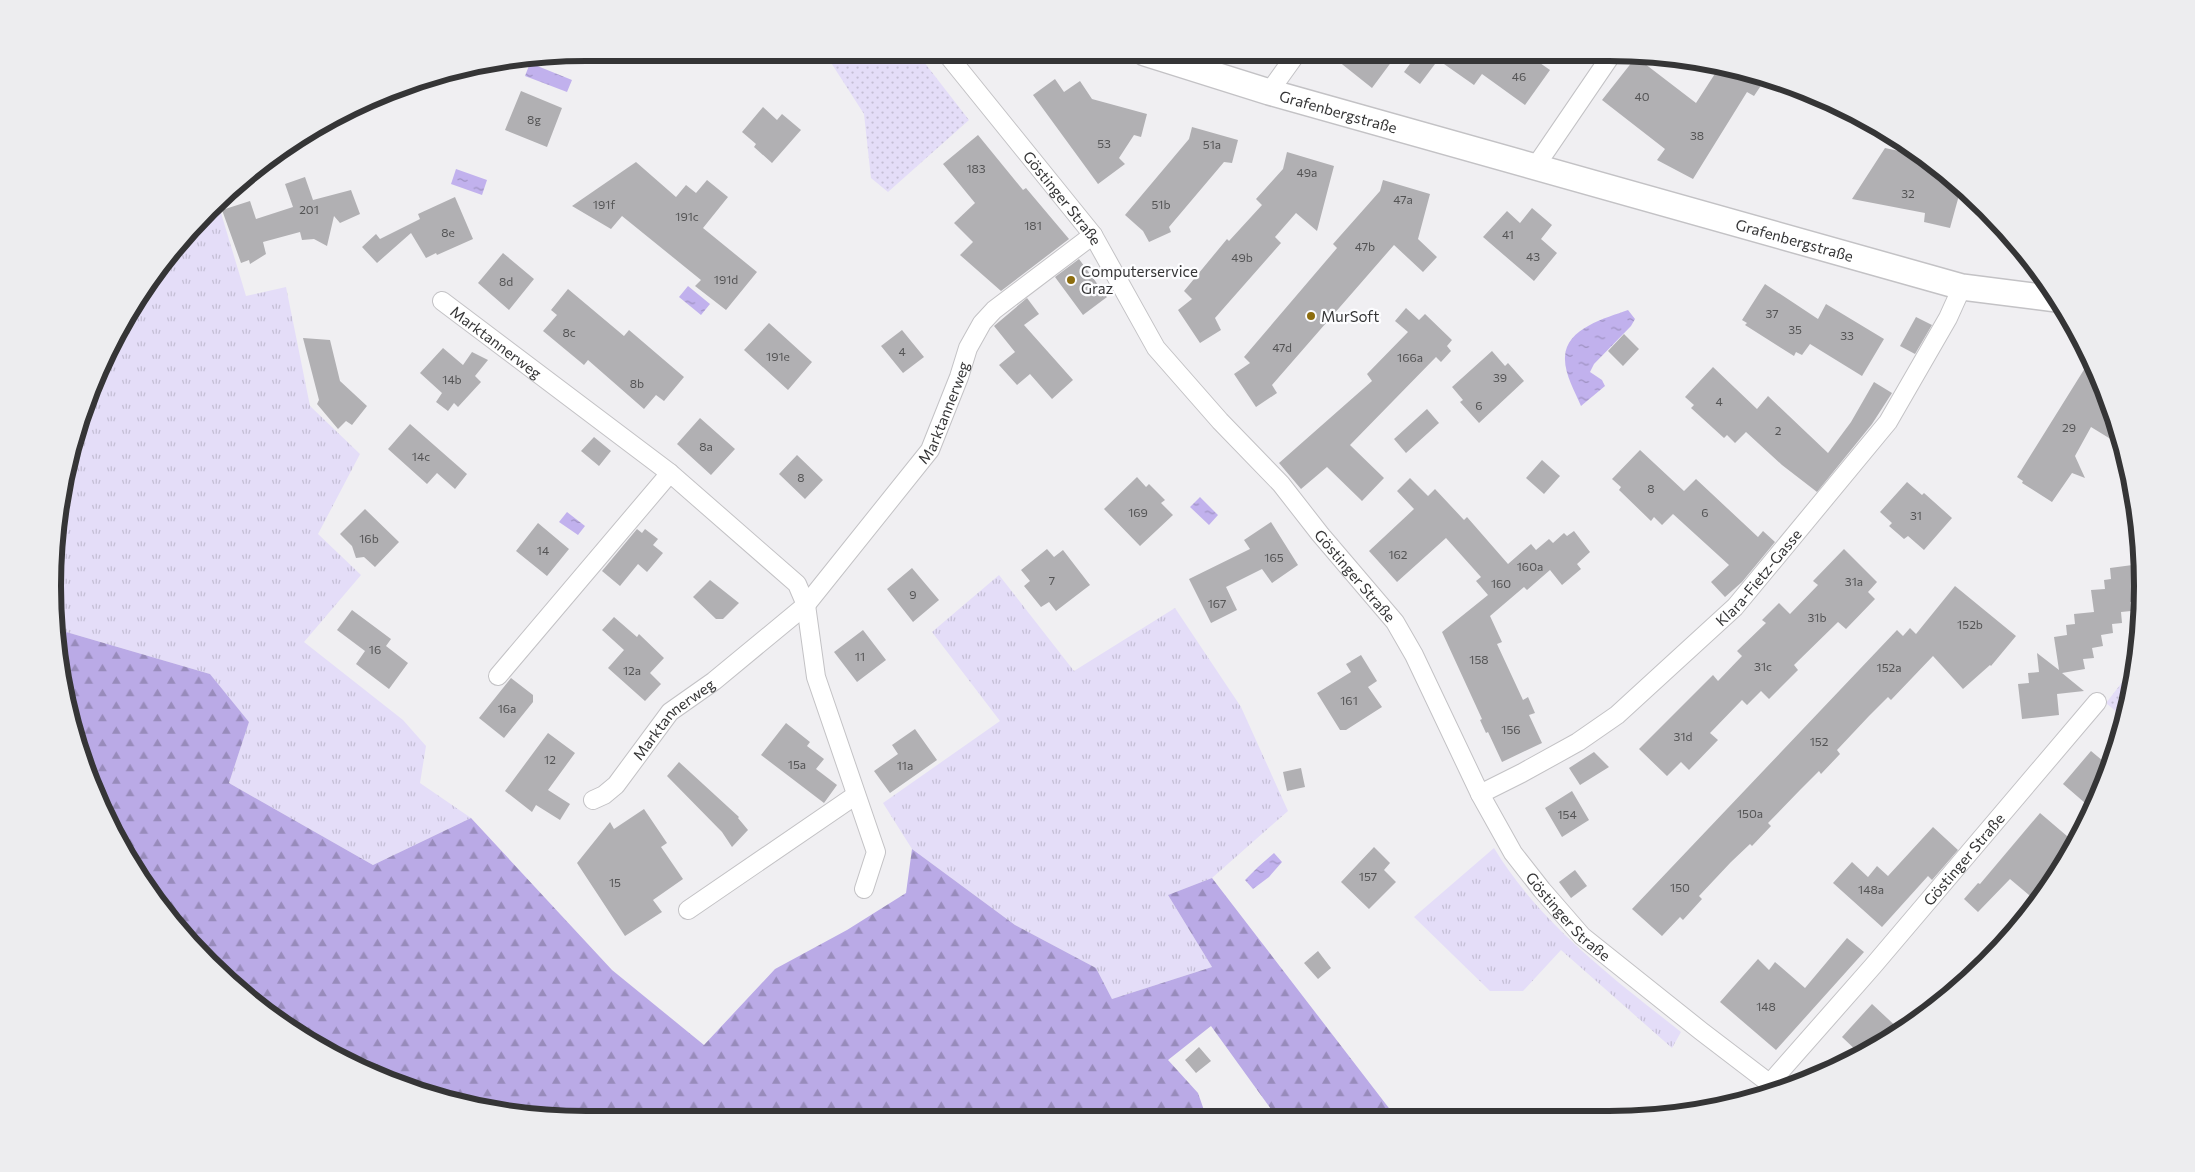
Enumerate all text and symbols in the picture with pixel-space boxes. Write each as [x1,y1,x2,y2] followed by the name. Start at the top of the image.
[1512,69,1526,83] house number: 46
[1277,86,1399,137] street label: Grafenbergstraße
[1634,89,1650,103] house number: 40
[527,112,541,126] house number: 8g
[1690,128,1704,142] house number: 38
[1097,136,1111,150] house number: 53
[1203,137,1221,151] house number: 51a
[1020,147,1106,248] street label: Göstinger Straße
[966,161,986,175] house number: 183
[1297,165,1317,179] house number: 49a
[1901,186,1915,200] house number: 32
[1393,192,1413,206] house number: 47a
[593,197,615,211] house number: 191f
[1151,197,1171,211] house number: 51b
[299,202,319,216] house number: 201
[675,209,699,223] house number: 191c
[1734,215,1856,265] street label: Grafenbergstraße
[1024,218,1042,232] house number: 181
[441,225,455,239] house number: 8e
[1502,227,1514,241] house number: 41
[1355,239,1375,253] house number: 47b
[1526,249,1540,263] house number: 43
[1231,250,1253,264] house number: 49b
[1081,262,1198,297] place label: Computerservice Graz
[714,272,738,286] house number: 191d
[499,274,513,288] house number: 8d
[1065,274,1077,286] marker: Computerservice Graz
[447,302,545,382] street label: Marktannerweg
[1765,306,1779,320] house number: 37
[1321,307,1379,325] place label: MurSoft
[1305,310,1317,322] marker: MurSoft
[1788,322,1802,336] house number: 35
[562,325,576,339] house number: 8c
[1840,328,1854,342] house number: 33
[1272,340,1292,354] house number: 47d
[898,344,906,358] house number: 4
[766,349,790,363] house number: 191e
[1397,350,1423,364] house number: 166a
[914,359,972,467] street label: Marktannerweg
[1493,370,1507,384] house number: 39
[442,372,462,386] house number: 14b
[630,376,644,390] house number: 8b
[1715,394,1723,408] house number: 4
[1475,398,1483,412] house number: 6
[2062,420,2076,434] house number: 29
[1775,423,1782,437] house number: 2
[699,439,713,453] house number: 8a
[412,449,430,463] house number: 14c
[797,470,805,484] house number: 8
[1647,481,1655,495] house number: 8
[1128,505,1148,519] house number: 169
[1701,505,1709,519] house number: 6
[1910,508,1922,522] house number: 31
[1712,525,1805,630] street label: Klara-Fietz-Gasse
[1311,526,1400,625] street label: Göstinger Straße
[359,531,379,545] house number: 16b
[537,543,549,557] house number: 14
[1388,547,1408,561] house number: 162
[1264,550,1284,564] house number: 165
[1517,559,1543,573] house number: 160a
[1049,573,1055,587] house number: 7
[1845,574,1863,588] house number: 31a
[1491,576,1511,590] house number: 160
[909,587,917,601] house number: 9
[1208,596,1226,610] house number: 167
[1807,610,1827,624] house number: 31b
[1957,617,1983,631] house number: 152b
[369,642,381,656] house number: 16
[855,649,865,663] house number: 11
[1469,652,1489,666] house number: 158
[1754,659,1772,673] house number: 31c
[1877,660,1901,674] house number: 152a
[623,663,641,677] house number: 12a
[629,675,718,763] street label: Marktannerweg
[1340,693,1358,707] house number: 161
[498,701,516,715] house number: 16a
[1501,722,1521,736] house number: 156
[1674,729,1693,743] house number: 31d
[1810,734,1829,748] house number: 152
[544,752,556,766] house number: 12
[788,757,806,771] house number: 15a
[897,758,913,772] house number: 11a
[1737,806,1763,820] house number: 150a
[1557,807,1577,821] house number: 154
[1919,809,2008,909] street label: Göstinger Straße
[1522,868,1614,964] street label: Göstinger Straße
[1359,869,1377,883] house number: 157
[609,875,621,889] house number: 15
[1670,880,1690,894] house number: 150
[1858,882,1884,896] house number: 148a
[1756,999,1776,1013] house number: 148

